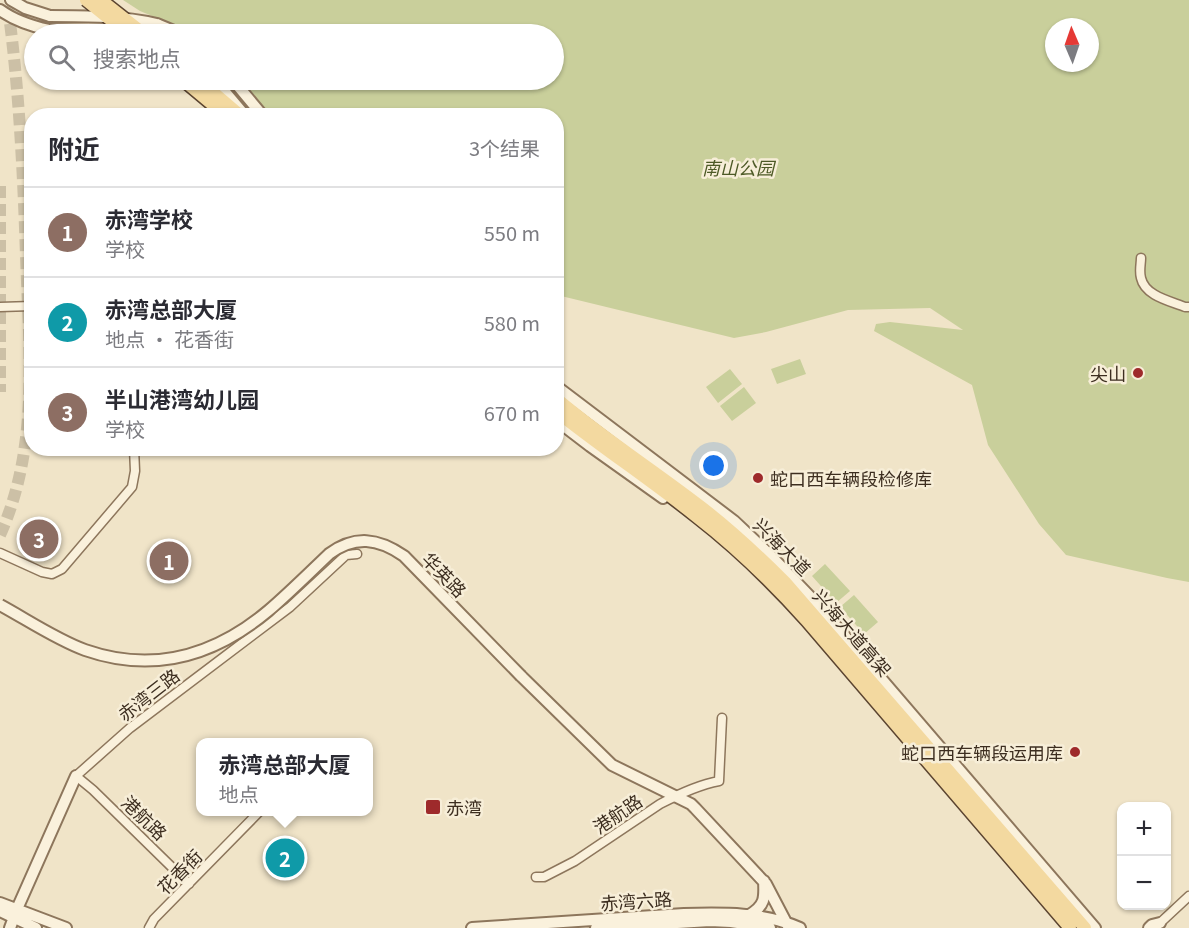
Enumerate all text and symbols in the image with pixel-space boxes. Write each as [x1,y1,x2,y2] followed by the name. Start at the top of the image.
[1045,18,1099,72] north arrow
[24,24,564,90] search box
[45,41,78,74] icon: search
[93,41,181,73] text: 搜索地点
[48,129,100,166] text: 附近
[469,133,540,162] text: 3个结果
[702,154,777,180] park label: 南山公园
[105,202,193,234] text: 赤湾学校
[62,218,73,247] text: 1
[484,218,540,247] text: 550 m
[105,234,145,263] text: 学校
[105,292,237,324] text: 赤湾总部大厦
[62,308,73,337] text: 2
[484,308,540,337] text: 580 m
[105,324,234,353] text: 地点 · 花香街
[1090,360,1126,386] place label: 尖山
[1131,366,1145,380] marker: 尖山
[105,382,259,414] text: 半山港湾幼儿园
[62,398,73,427] text: 3
[484,398,540,427] text: 670 m
[105,414,145,443] text: 学校
[699,451,728,480] your location
[770,465,932,491] place label: 蛇口西车辆段检修库
[751,471,765,485] marker: 蛇口西车辆段检修库
[748,511,818,581] street label: 兴海大道
[20,516,58,562] pin: 3
[150,538,188,584] pin: 1
[417,546,473,602] street label: 华英路
[808,583,898,681] street label: 兴海大道高架
[112,662,184,726] street label: 赤湾三路
[196,738,373,816] popup
[901,739,1063,765] place label: 蛇口西车辆段运用库
[1068,745,1082,759] marker: 蛇口西车辆段运用库
[218,747,351,779] text: 赤湾总部大厦
[218,779,258,808] text: 地点
[587,787,647,839] street label: 港航路
[117,789,173,845] street label: 港航路
[446,794,482,820] place label: 赤湾
[424,798,442,816] marker: 赤湾
[1117,802,1171,910] map controls
[1117,802,1171,856] button: +
[266,836,304,880] pin: 2
[151,843,207,899] street label: 花香街
[1117,856,1171,910] button: −
[599,885,673,915] street label: 赤湾六路

